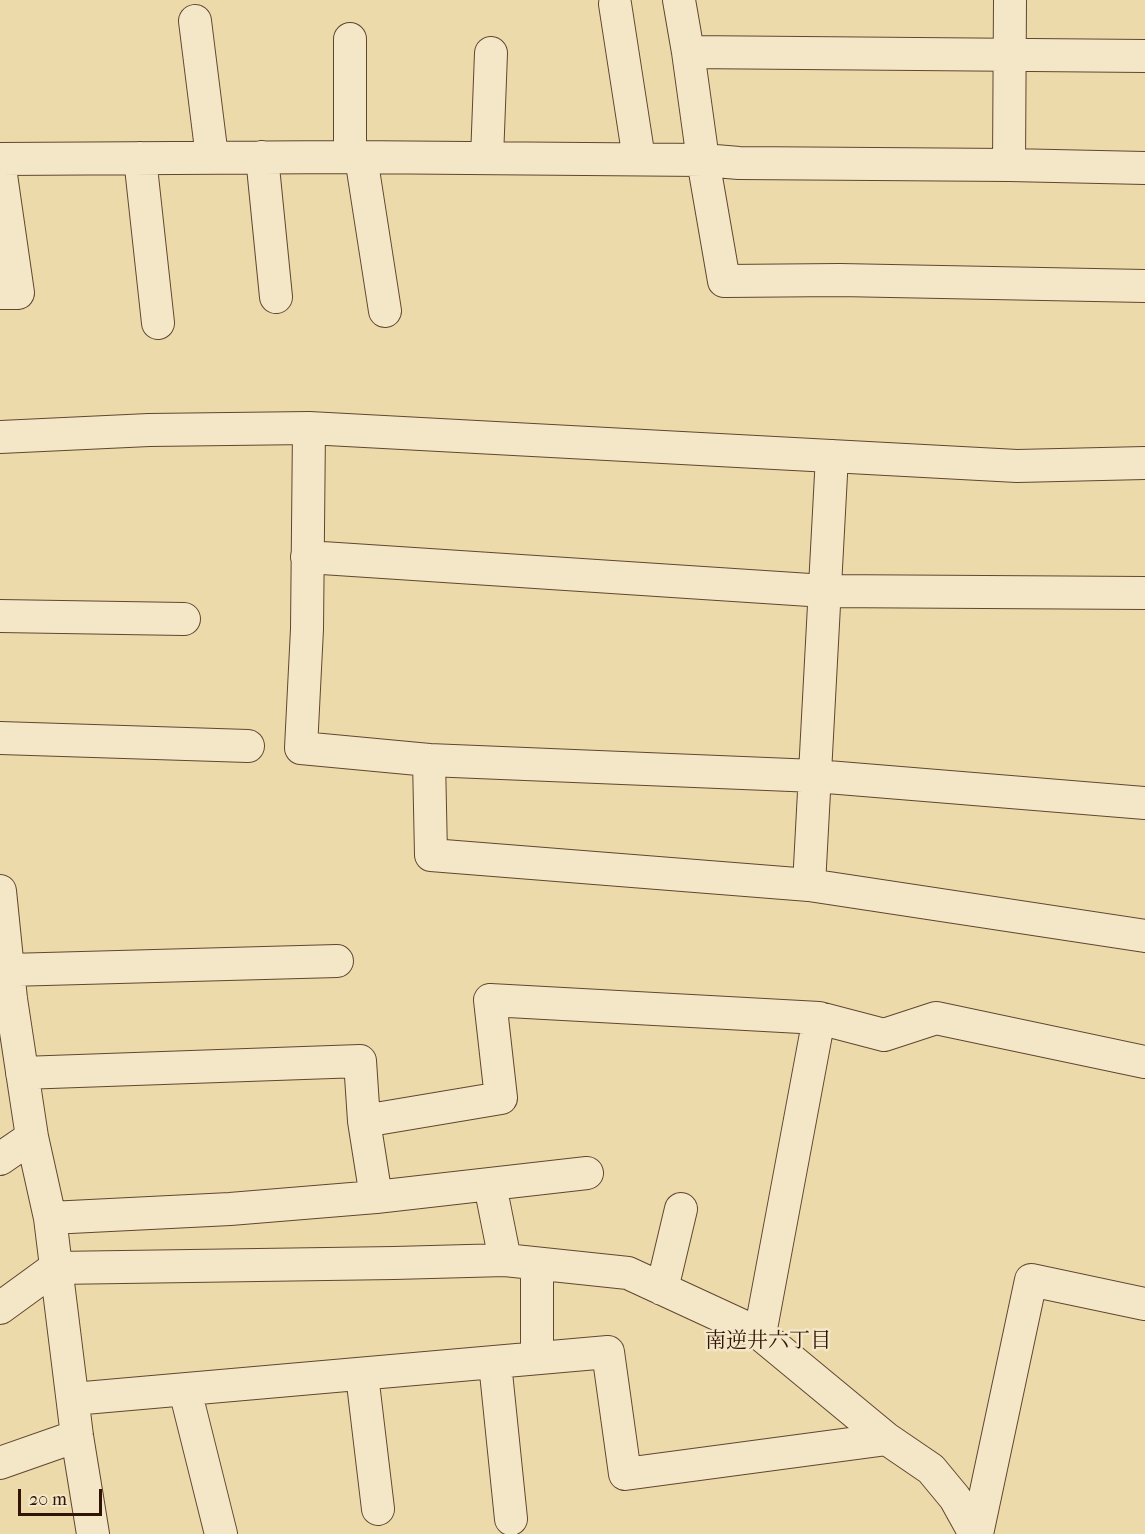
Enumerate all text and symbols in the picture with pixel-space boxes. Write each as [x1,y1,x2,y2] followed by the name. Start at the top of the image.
[705,1329,831,1355] district label: 南逆井六丁目
[21,1477,105,1515] scale bar
[29,1489,67,1510] text: 20 m

